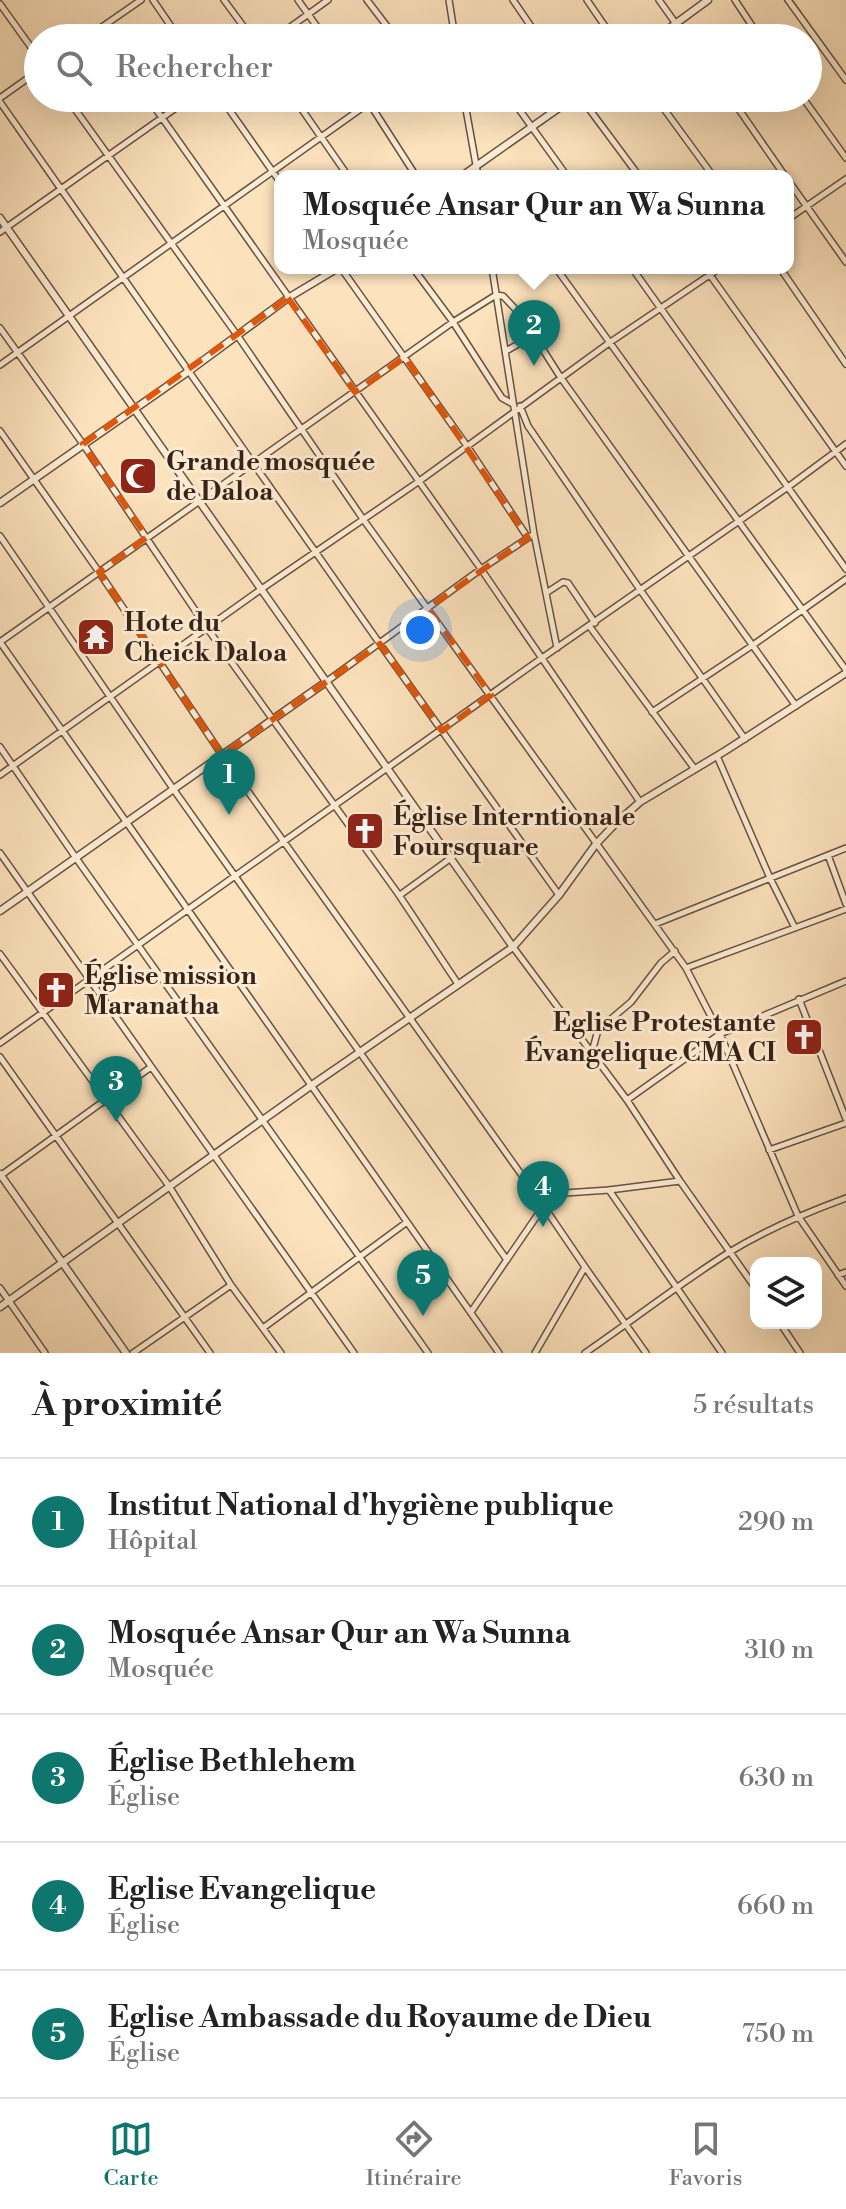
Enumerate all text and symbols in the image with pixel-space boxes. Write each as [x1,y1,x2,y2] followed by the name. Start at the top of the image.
[24,24,822,112] search box
[52,46,96,90] icon: search
[116,49,273,87] text: Rechercher
[274,170,794,274] popup
[303,187,765,225] text: Mosquée Ansar Qur an Wa Sunna
[303,225,409,257] text: Mosquée
[508,300,560,366] pin: 2
[166,446,375,508] place label: Grande mosquée de Daloa
[117,455,159,497] mosque icon: Grande mosquée de Daloa
[124,607,288,669] place label: Hote du Cheick Daloa
[400,610,440,650] your location
[75,616,117,658] temple icon: Hote du Cheick Daloa
[203,749,255,815] pin: 1
[393,799,636,863] place label: Église Interntionale Foursquare
[344,810,386,852] church icon: Église Interntionale Foursquare
[84,958,257,1022] place label: Église mission Maranatha
[35,969,77,1011] church icon: Église mission Maranatha
[525,1007,776,1069] place label: Eglise Protestante Évangelique CMA CI
[783,1016,825,1058] church icon: Eglise Protestante Évangelique CMA CI
[90,1056,142,1122] pin: 3
[517,1161,569,1227] pin: 4
[397,1250,449,1316] pin: 5
[750,1257,822,1329] map controls
[750,1257,822,1329] button: layers
[32,1384,222,1426] text: À proximité
[693,1389,814,1421] text: 5 résultats
[108,1487,614,1525] text: Institut National d'hygiène publique
[52,1506,64,1538] text: 1
[738,1506,814,1538] text: 290 m
[108,1525,197,1557] text: Hôpital
[108,1615,571,1653] text: Mosquée Ansar Qur an Wa Sunna
[50,1634,66,1666] text: 2
[745,1634,814,1666] text: 310 m
[108,1653,214,1685] text: Mosquée
[108,1743,356,1781] text: Église Bethlehem
[50,1762,66,1794] text: 3
[739,1762,814,1794] text: 630 m
[108,1781,180,1813] text: Église
[108,1871,376,1909] text: Eglise Evangelique
[49,1890,67,1922] text: 4
[737,1890,814,1922] text: 660 m
[108,1909,180,1941] text: Église
[108,1999,651,2037] text: Eglise Ambassade du Royaume de Dieu
[50,2018,66,2050] text: 5
[742,2018,814,2050] text: 750 m
[108,2037,180,2069] text: Église
[104,2117,159,2192] tab: Carte
[366,2117,462,2192] tab: Itinéraire
[669,2117,742,2192] tab: Favoris

